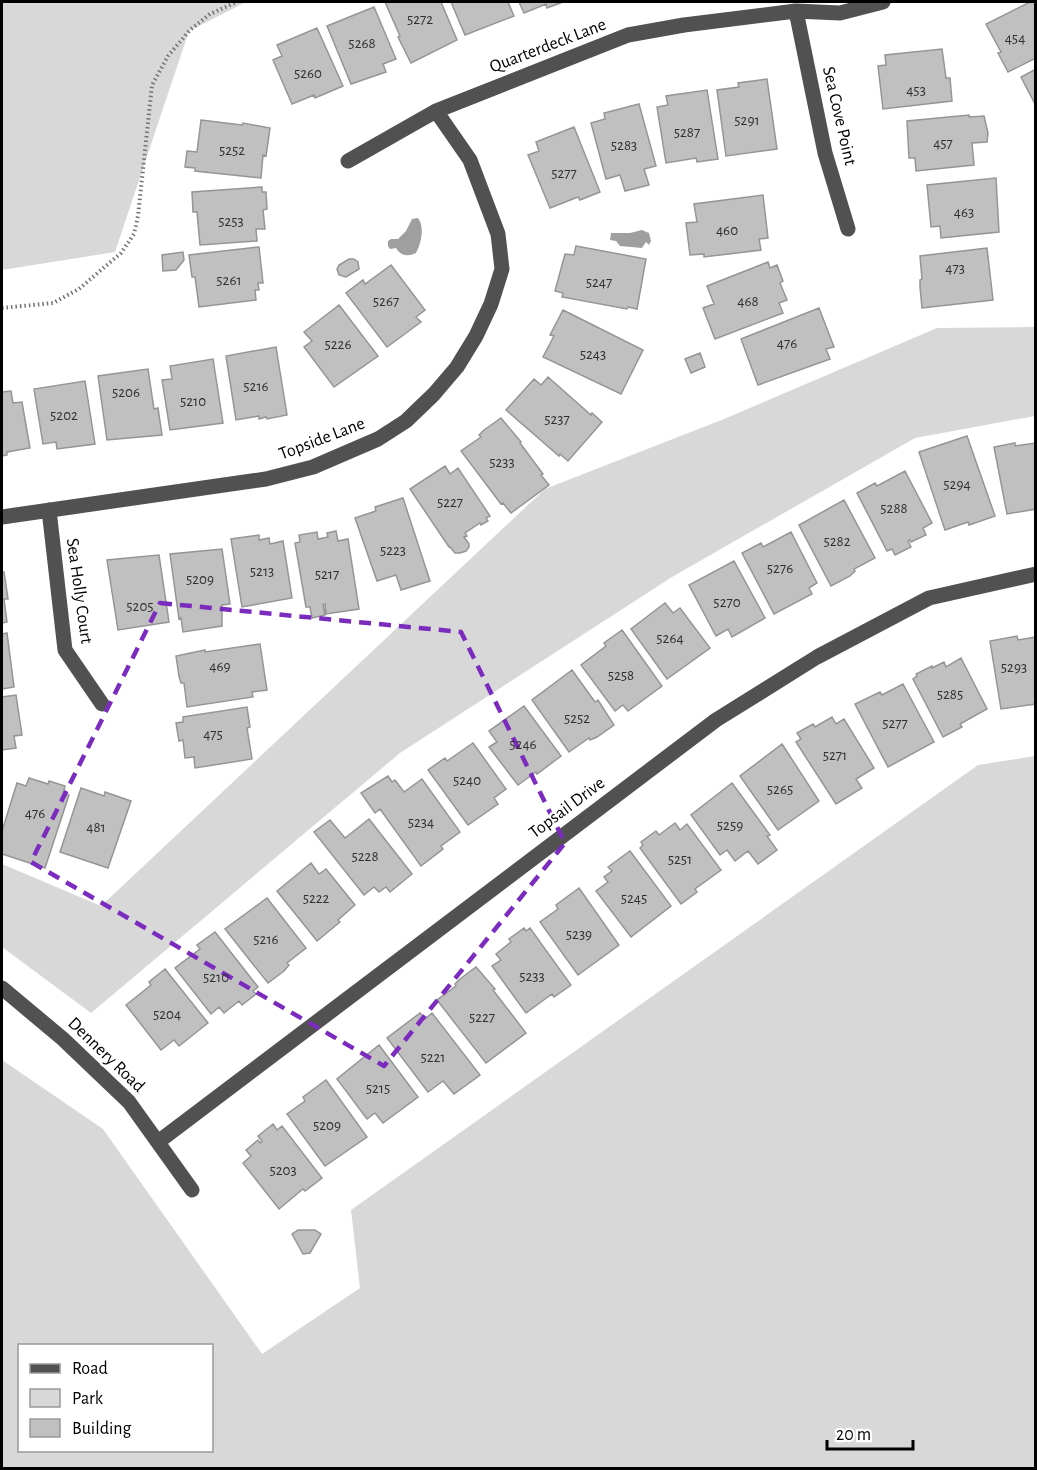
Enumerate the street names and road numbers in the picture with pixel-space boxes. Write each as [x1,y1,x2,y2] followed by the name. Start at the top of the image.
[487,16,609,76] street label: Quarterdeck Lane
[819,65,859,167] street label: Sea Cove Point
[277,414,367,464] street label: Topside Lane
[63,537,95,645] street label: Sea Holly Court
[526,774,608,842] street label: Topsail Drive
[64,1014,148,1096] street label: Dennery Road

